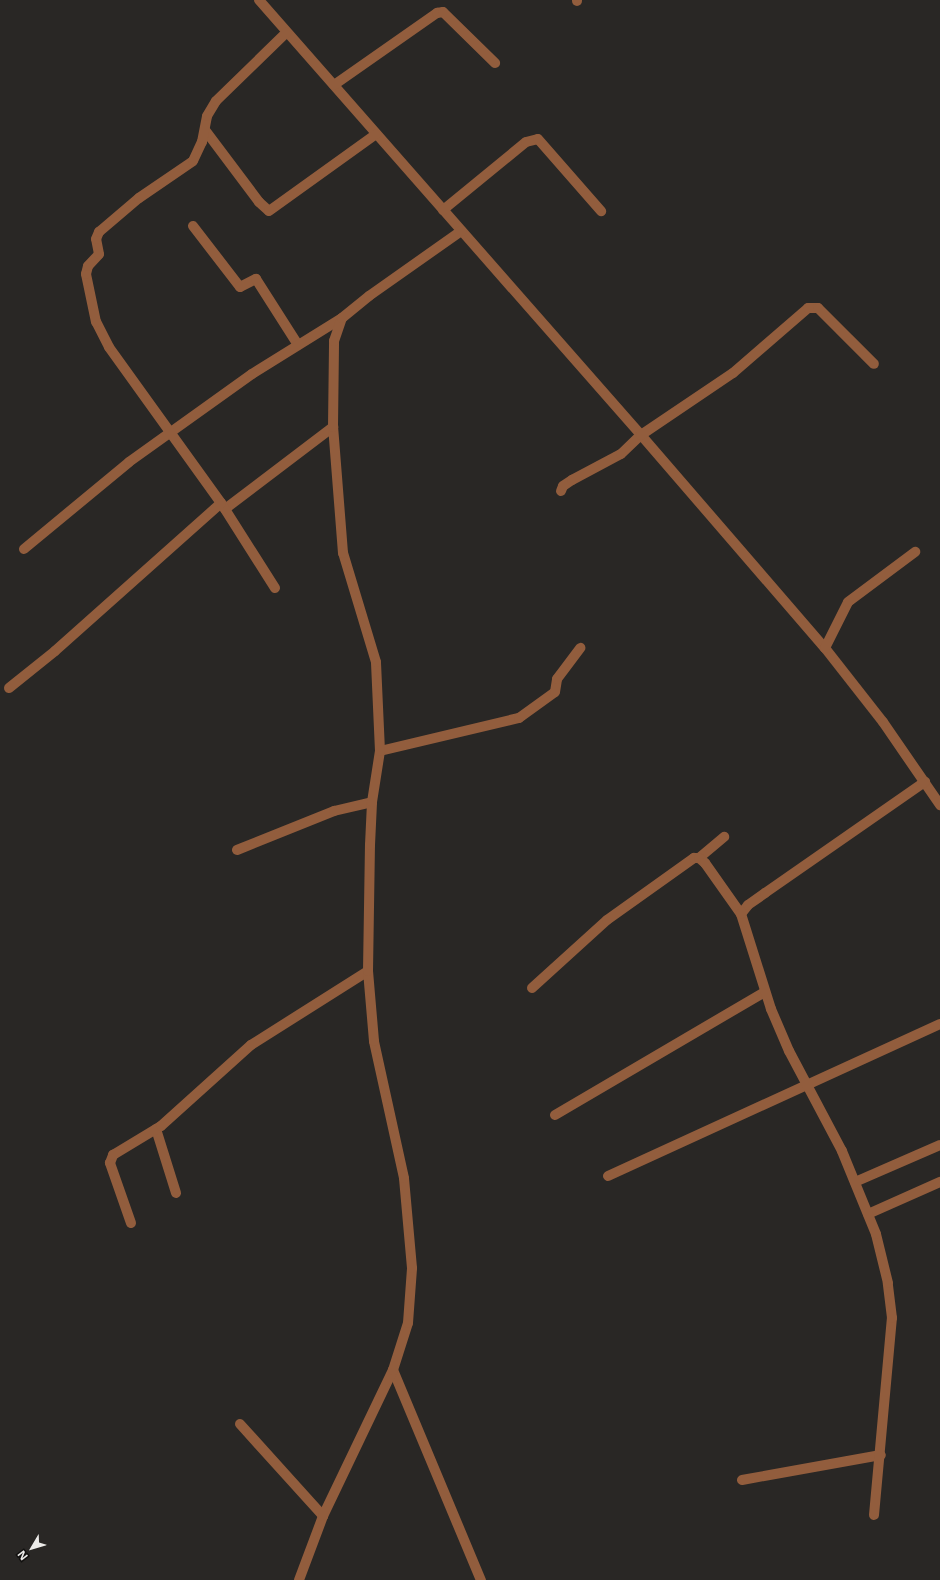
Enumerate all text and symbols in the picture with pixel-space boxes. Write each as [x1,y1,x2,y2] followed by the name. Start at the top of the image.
[12,1528,52,1568] north arrow
[13,1548,31,1564] text: N

